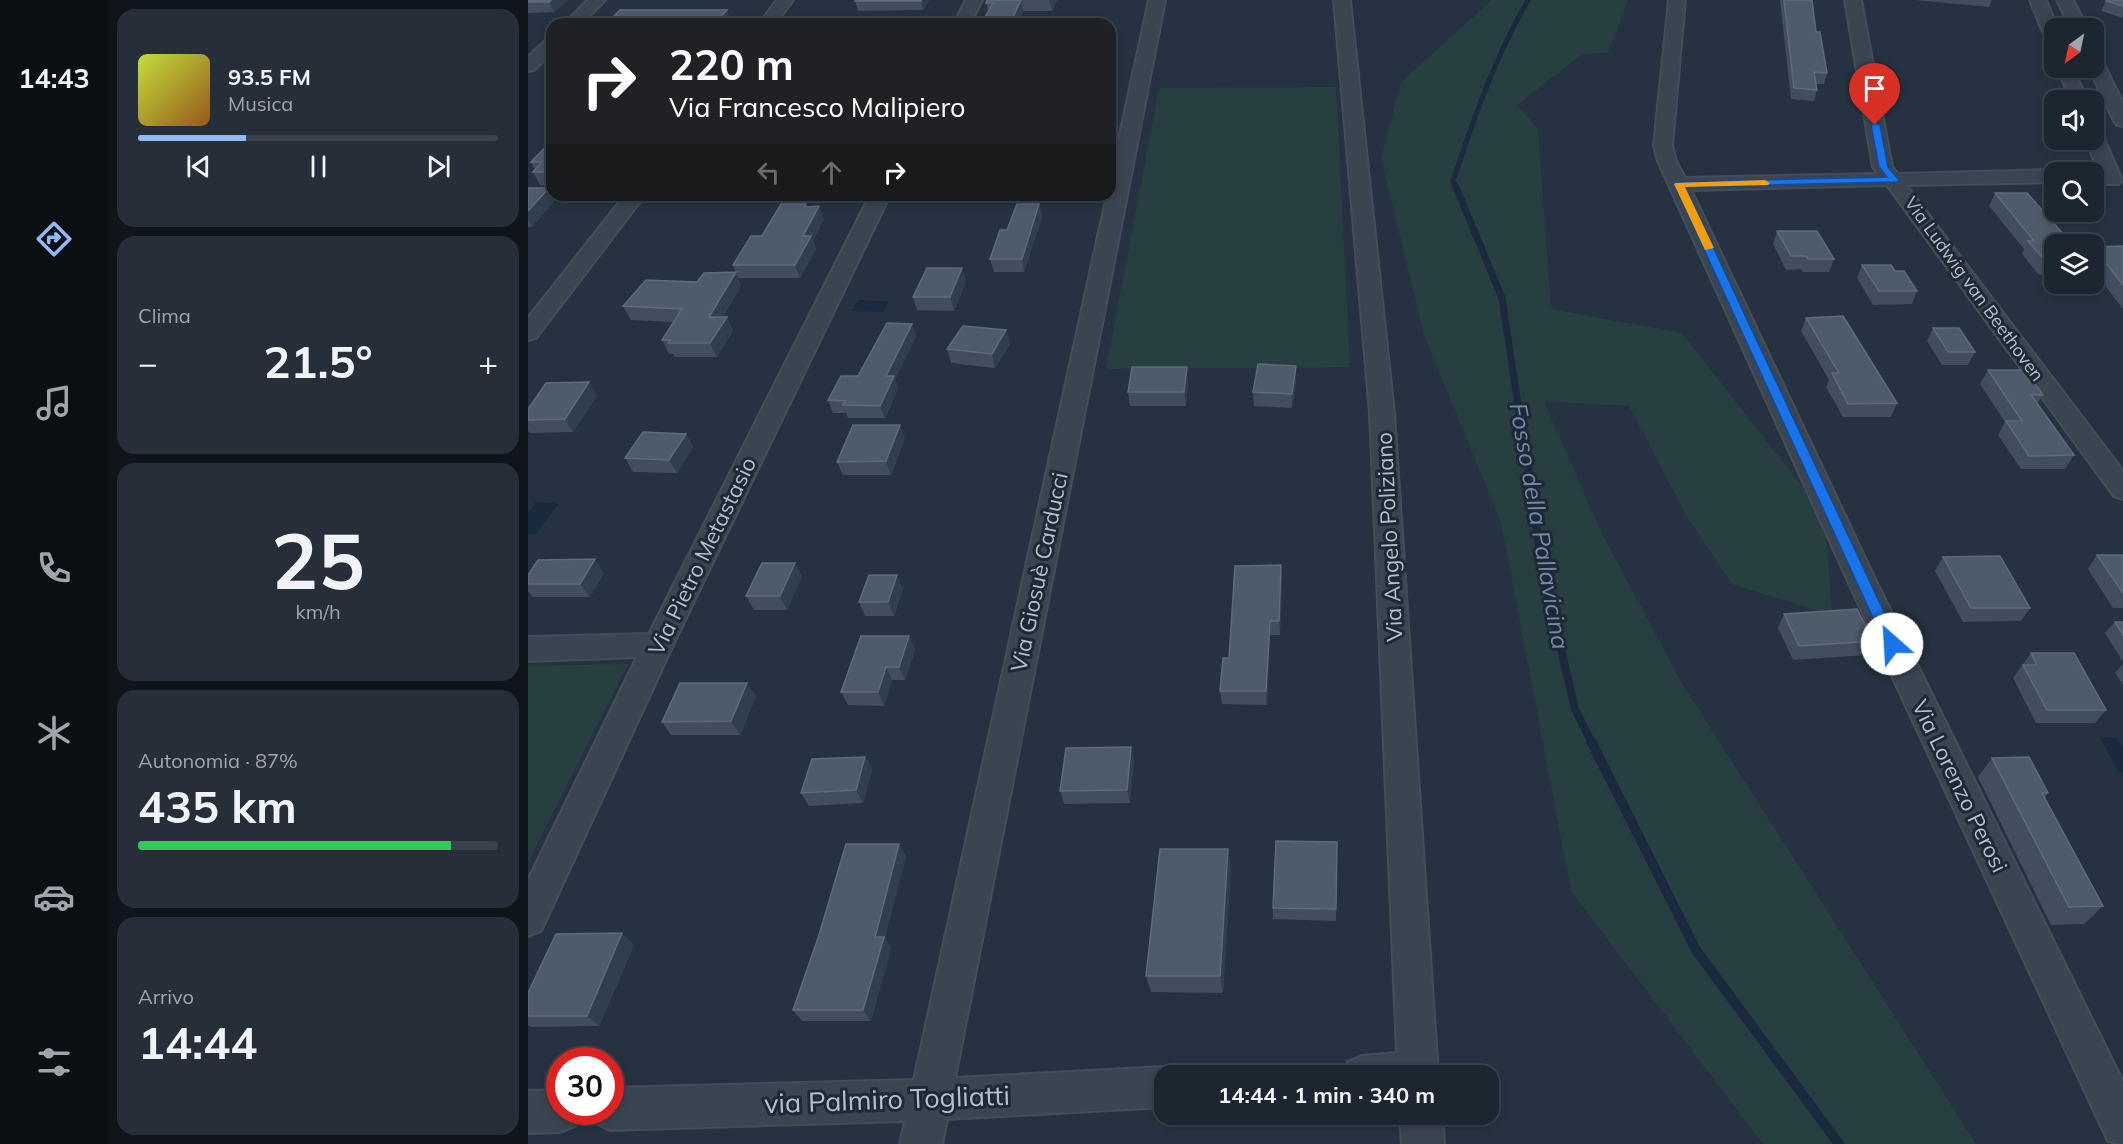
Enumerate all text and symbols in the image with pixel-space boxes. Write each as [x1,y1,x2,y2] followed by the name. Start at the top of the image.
[2044,18,2104,78] north arrow
[2044,18,2104,294] map controls
[669,38,794,91] text: 220 m
[570,42,648,120] icon: right
[18,61,90,95] text: 14:43
[228,63,311,91] text: 93.5 FM
[1849,63,1900,125] pin
[1858,72,1891,105] icon: arrive
[669,90,965,124] text: Via Francesco Malipiero
[2044,90,2104,150] button: sound
[228,91,293,116] text: Musica
[182,150,215,183] icon: previous
[302,150,335,183] icon: pause
[422,150,455,183] icon: next
[752,156,785,189] icon: left
[815,156,848,189] icon: ahead
[878,156,911,189] icon: right
[2044,162,2104,222] button: search
[1900,192,2049,386] street label: Via Ludwig van Beethoven
[33,218,75,260] icon: directions
[2044,234,2104,294] button: layers
[138,303,191,328] text: Clima
[263,333,373,389] text: 21.5°
[138,342,158,383] text: −
[478,342,498,383] text: +
[33,382,75,424] icon: music
[1504,400,1576,651] water label: Fosso della Pallavicina
[1370,432,1408,642] street label: Via Angelo Poliziano
[642,452,762,660] street label: Via Pietro Metastasio
[1004,470,1074,674] street label: Via Giosuè Carducci
[271,511,365,609] text: 25
[33,547,75,589] icon: phone
[295,599,341,624] text: km/h
[1860,612,1924,676] position arrow
[1906,695,2014,877] street label: Via Lorenzo Perosi
[33,712,75,754] icon: climate
[138,748,298,773] text: Autonomia · 87%
[138,778,297,834] text: 435 km
[33,876,75,918] icon: car
[138,984,194,1009] text: Arrivo
[138,1014,257,1070] text: 14:44
[33,1041,75,1083] icon: filters
[546,1047,624,1125] speed limit sign: 30
[764,1078,1010,1120] street label: via Palmiro Togliatti
[1218,1081,1435,1109] text: 14:44 · 1 min · 340 m

